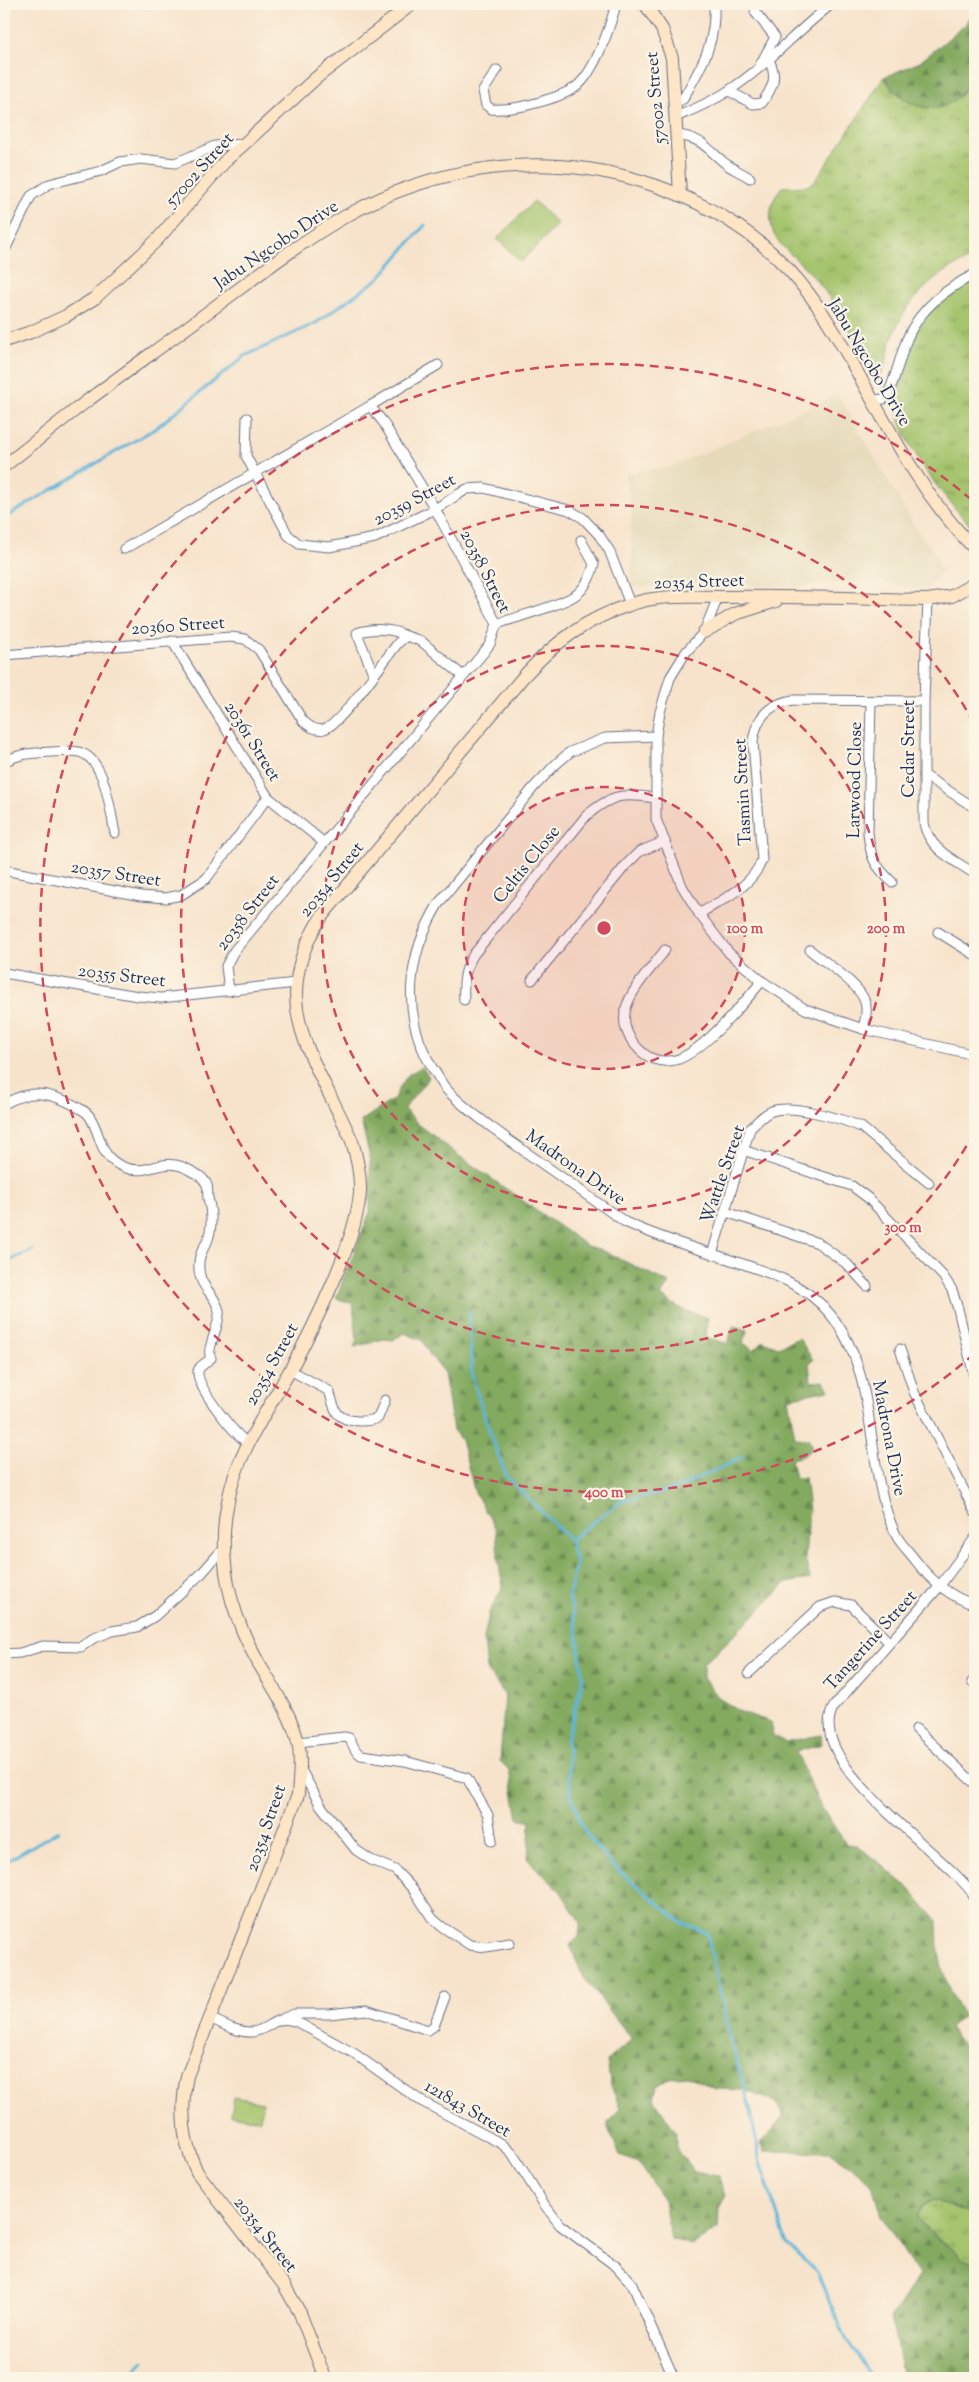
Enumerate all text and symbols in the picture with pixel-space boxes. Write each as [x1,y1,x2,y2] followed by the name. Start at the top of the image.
[640,51,674,146] street label: 57002 Street
[159,127,241,214] street label: 57002 Street
[209,194,344,297] street label: Jabu Ngcobo Drive
[819,293,917,432] street label: Jabu Ngcobo Drive
[369,468,461,533] street label: 20359 Street
[452,526,516,618] street label: 20358 Street
[653,568,745,598] street label: 20354 Street
[130,611,226,643] street label: 20360 Street
[216,697,286,787] street label: 20361 Street
[897,700,923,798] street label: Cedar Street
[842,721,870,839] street label: Larwood Close
[728,738,760,846] street label: Tasmin Street
[488,821,567,910] street label: Celtis Close
[294,837,371,924] street label: 20354 Street
[69,855,163,895] street label: 20357 Street
[210,869,287,957] street label: 20358 Street
[595,919,613,937] centre of rings
[727,919,764,940] text: 100 m
[867,919,906,940] text: 200 m
[76,959,167,995] street label: 20355 Street
[695,1122,753,1228] street label: Wattle Street
[519,1124,630,1213] street label: Madrona Drive
[884,1218,922,1239] text: 300 m
[239,1319,306,1411] street label: 20354 Street
[864,1378,912,1498] street label: Madrona Drive
[584,1483,624,1504] text: 400 m
[819,1585,924,1698] street label: Tangerine Street
[240,1782,294,1876] street label: 20354 Street
[419,2074,515,2145] street label: 121843 Street
[226,2191,303,2279] street label: 20354 Street

